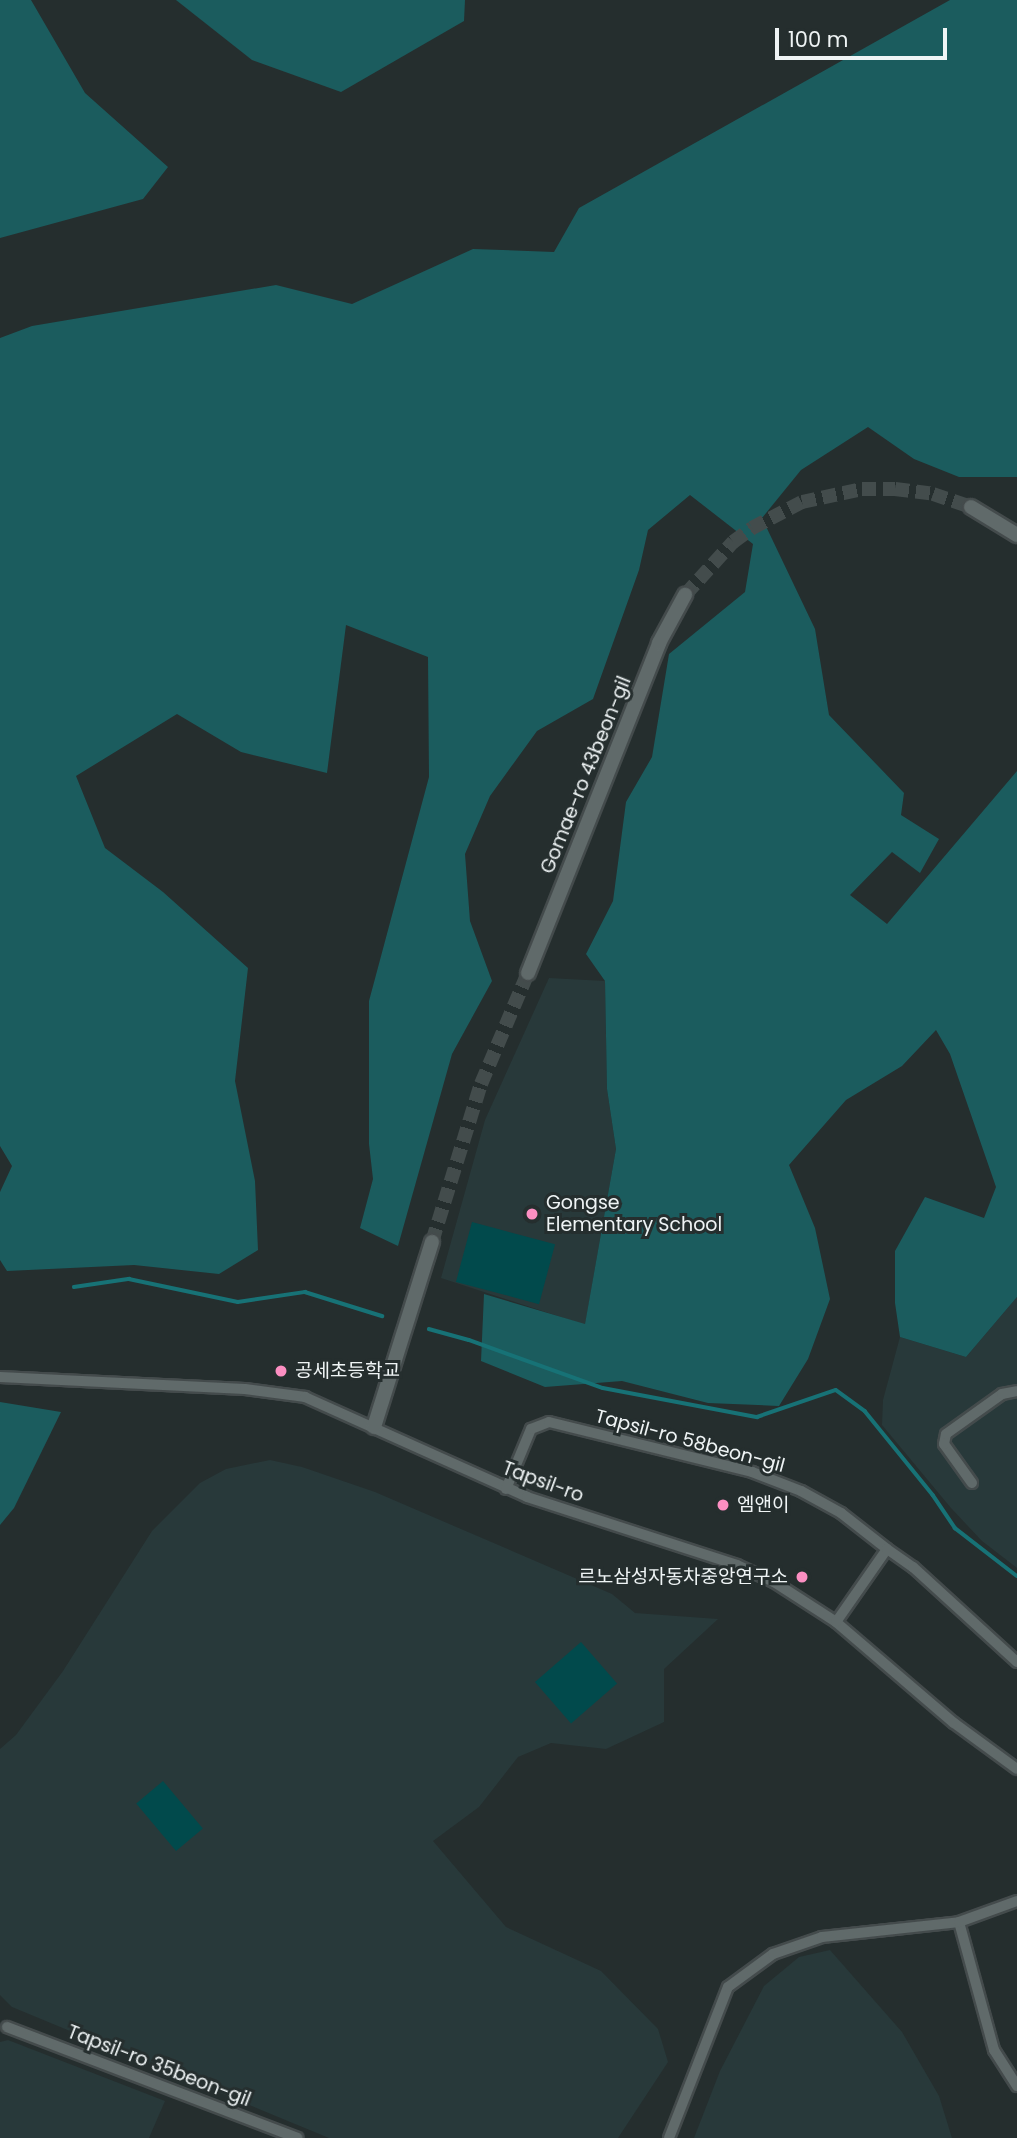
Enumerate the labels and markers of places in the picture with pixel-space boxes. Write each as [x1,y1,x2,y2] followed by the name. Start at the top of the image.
[546,1192,722,1236] place label: Gongse Elementary School
[524,1206,540,1222] marker: Gongse Elementary School
[295,1360,400,1382] place label: 공세초등학교
[273,1363,289,1379] marker: 공세초등학교
[737,1494,789,1516] place label: 엠앤이
[715,1497,731,1513] marker: 엠앤이
[578,1566,788,1588] place label: 르노삼성자동차중앙연구소
[794,1569,810,1585] marker: 르노삼성자동차중앙연구소

